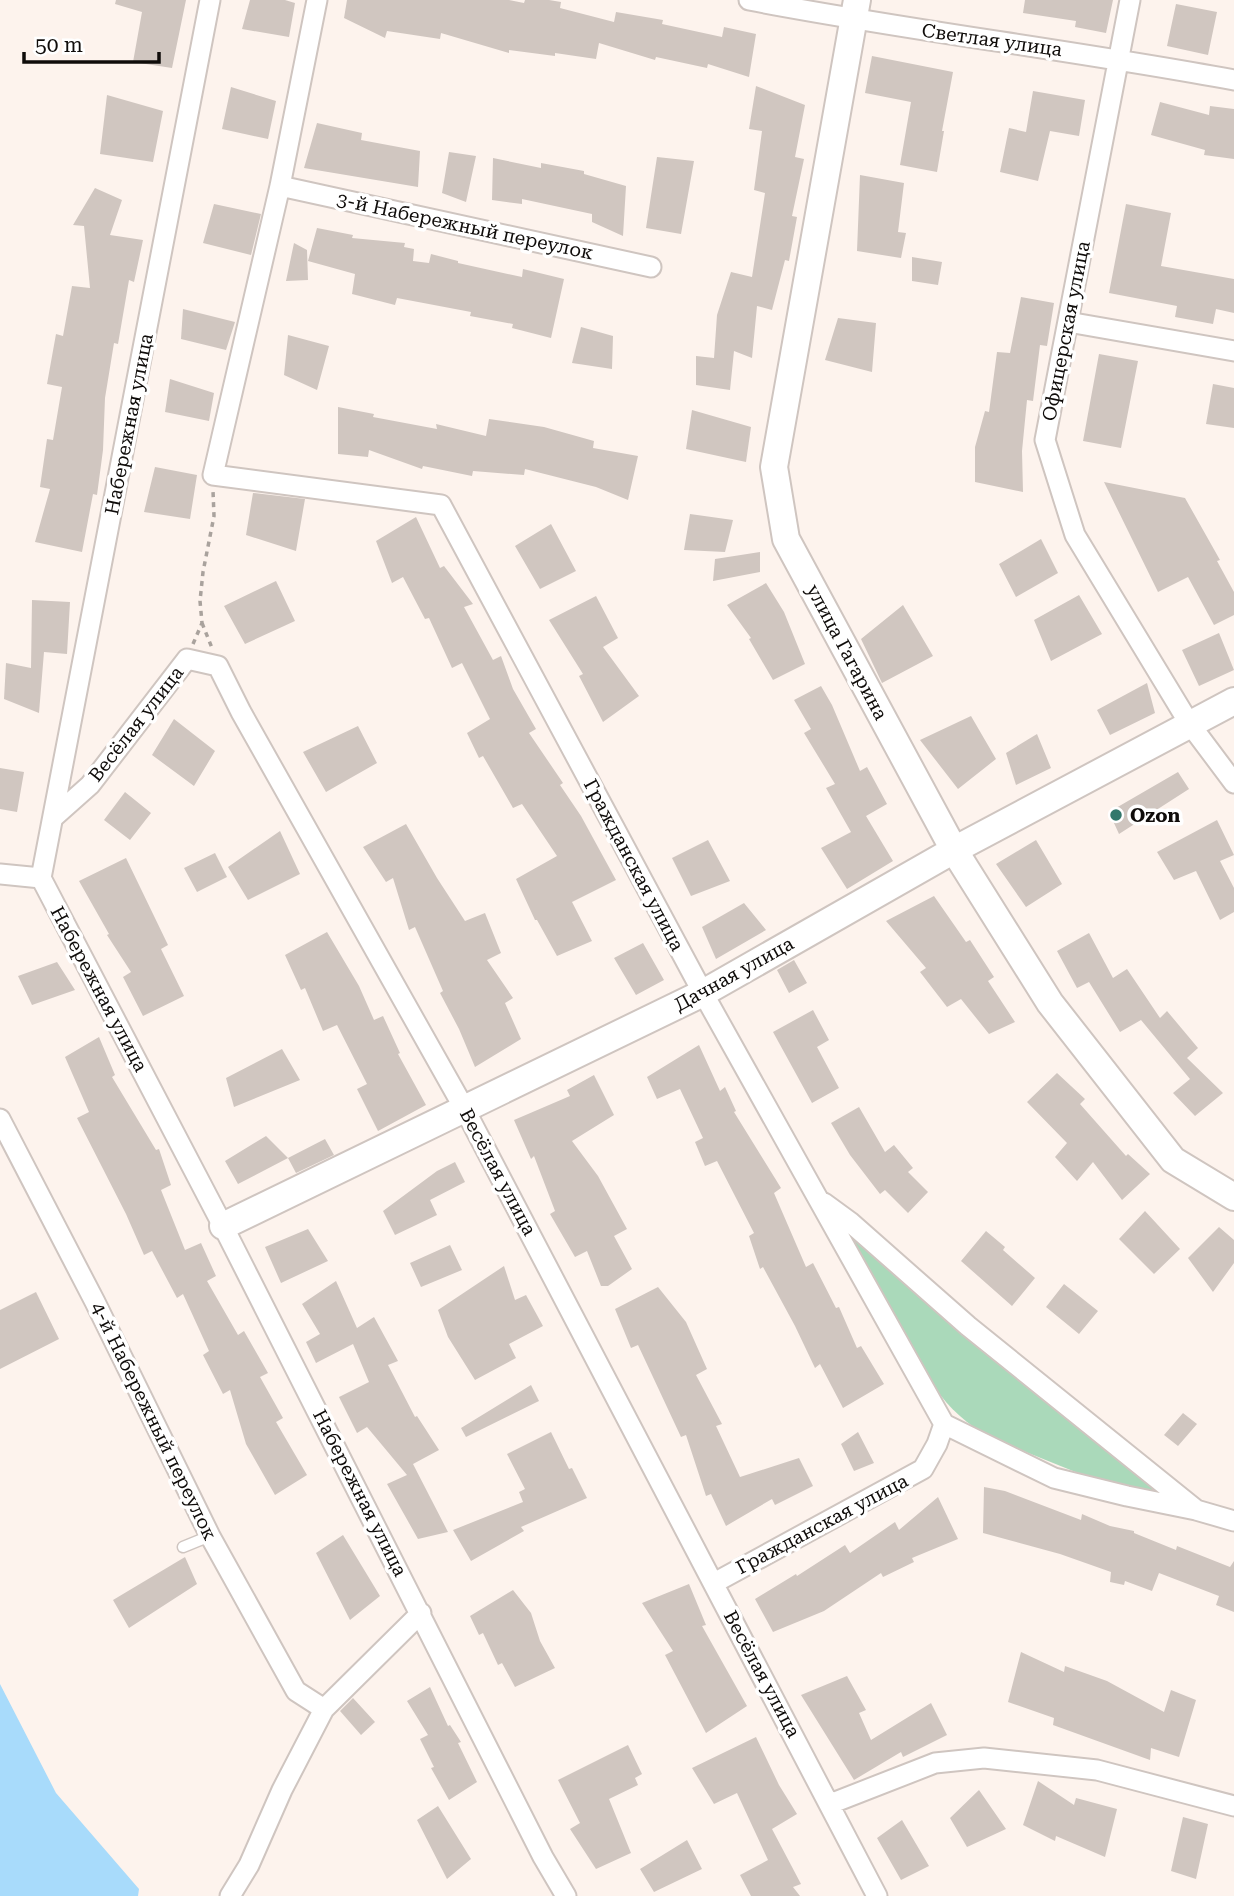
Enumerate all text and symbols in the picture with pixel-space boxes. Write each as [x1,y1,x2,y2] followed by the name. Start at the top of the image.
[920,19,1064,61] street label: Светлая улица
[24,21,159,65] scale bar
[35,33,83,57] text: 50 m
[335,188,595,264] street label: 3-й Набережный переулок
[1037,238,1095,423] street label: Офицерская улица
[100,331,158,517] street label: Набережная улица
[802,580,893,724] street label: улица Гагарина
[84,661,189,786] street label: Весёлая улица
[579,775,689,956] street label: Гражданская улица
[1130,804,1180,827] place label: Ozon
[1108,807,1124,823] marker: Ozon
[46,902,153,1076] street label: Набережная улица
[670,931,798,1016] street label: Дачная улица
[455,1105,541,1240] street label: Весёлая улица
[86,1298,222,1544] street label: 4-й Набережный переулок
[308,1406,412,1581] street label: Набережная улица
[732,1469,913,1579] street label: Гражданская улица
[719,1607,805,1742] street label: Весёлая улица

